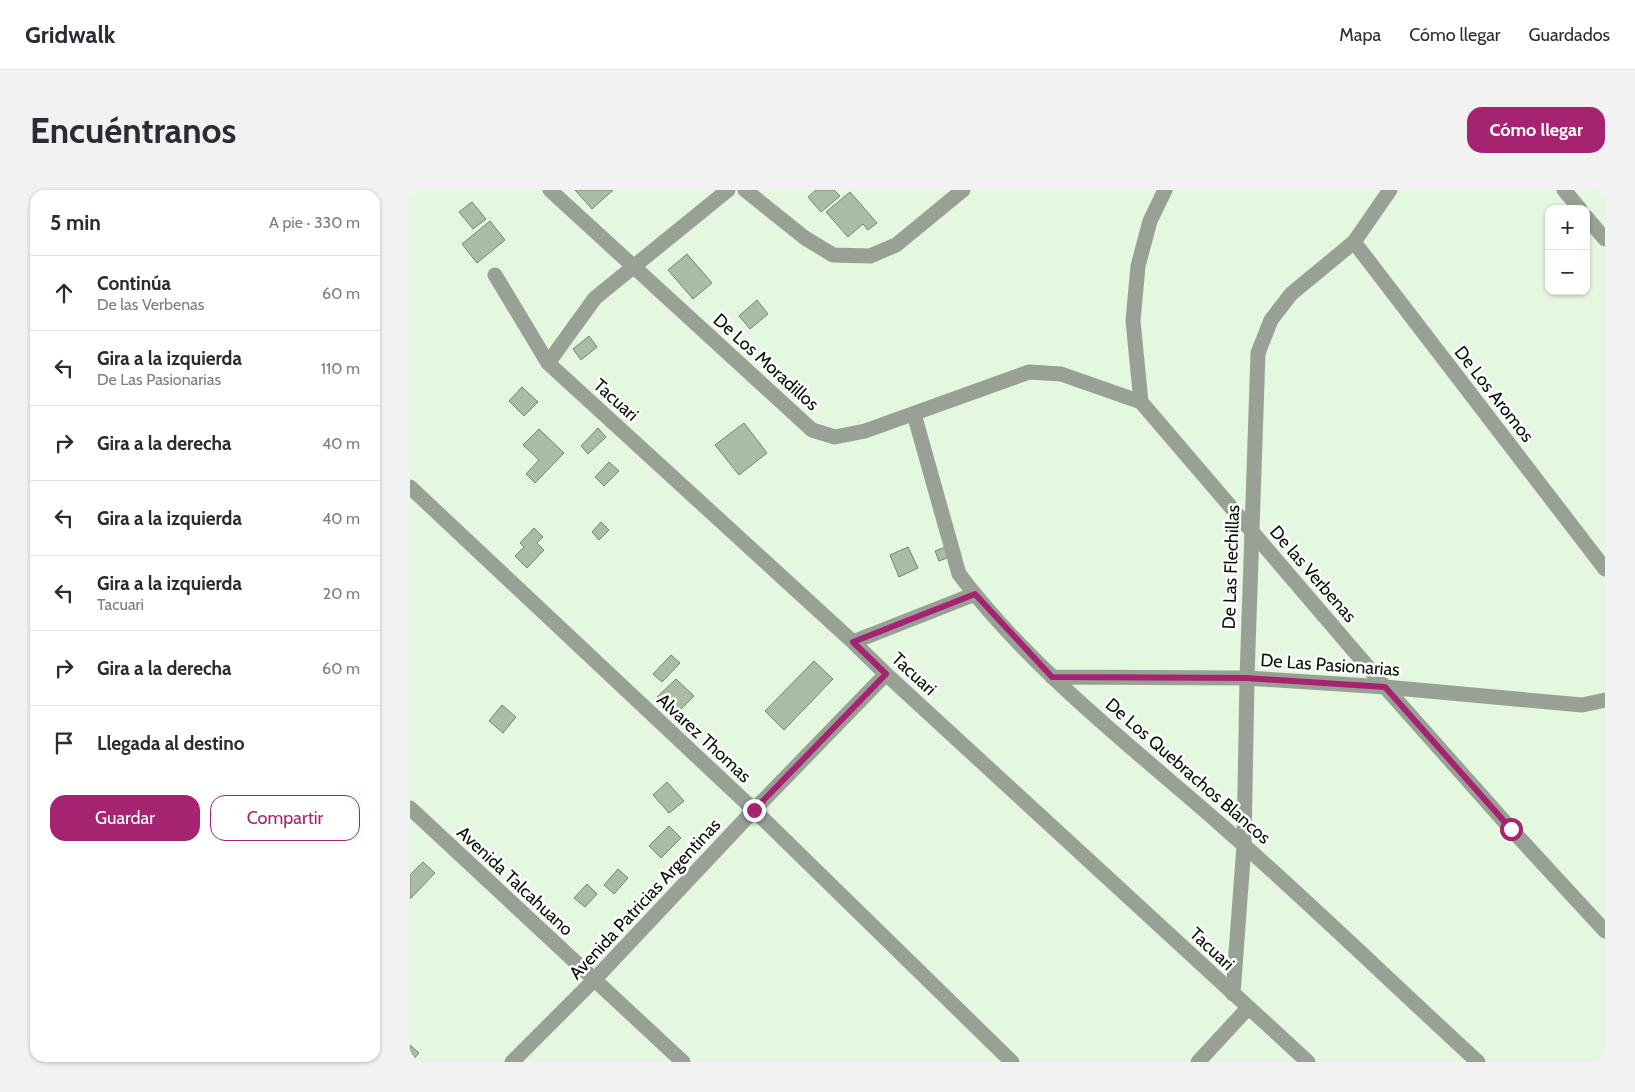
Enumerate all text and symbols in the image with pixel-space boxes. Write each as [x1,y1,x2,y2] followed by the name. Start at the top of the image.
[25,20,115,49] text: Gridwalk
[1339,24,1381,46] text: Mapa
[1409,24,1501,46] text: Cómo llegar
[1529,24,1610,46] text: Guardados
[1467,107,1605,153] button: Cómo llegar
[30,109,236,152] text: Encuéntranos
[1545,205,1590,295] map controls
[1545,205,1590,250] button: +
[50,210,101,235] text: 5 min
[269,213,360,232] text: A pie · 330 m
[1545,250,1590,295] button: −
[97,272,171,295] text: Continúa
[50,279,78,307] icon: ahead
[322,284,360,303] text: 60 m
[97,295,204,314] text: De las Verbenas
[709,309,823,415] street label: De Los Moradillos
[1450,341,1538,447] street label: De Los Aromos
[97,347,242,370] text: Gira a la izquierda
[50,354,78,382] icon: left
[321,359,360,378] text: 110 m
[97,370,221,389] text: De Las Pasionarias
[589,374,643,426] street label: Tacuari
[50,429,78,457] icon: right
[97,432,232,455] text: Gira a la derecha
[322,434,360,453] text: 40 m
[50,504,78,532] icon: left
[1218,504,1244,630] street label: De Las Flechillas
[97,507,242,530] text: Gira a la izquierda
[322,509,360,528] text: 40 m
[1265,521,1361,627] street label: De las Verbenas
[97,572,242,595] text: Gira a la izquierda
[50,579,78,607] icon: left
[323,584,360,603] text: 20 m
[97,595,144,614] text: Tacuari
[887,648,941,700] street label: Tacuari
[1260,649,1400,681] street label: De Las Pasionarias
[50,654,78,682] icon: right
[97,657,232,680] text: Gira a la derecha
[322,659,360,678] text: 60 m
[652,689,756,787] street label: Alvarez Thomas
[1101,693,1275,849] street label: De Los Quebrachos Blancos
[50,729,78,757] icon: arrive
[97,732,244,755] text: Llegada al destino
[50,795,200,841] button: Guardar
[210,795,360,841] button: Compartir
[743,799,766,822] route end
[565,814,725,984] street label: Avenida Patricias Argentinas
[1500,818,1523,841] route start
[452,822,578,941] street label: Avenida Talcahuano
[1185,923,1239,975] street label: Tacuari

